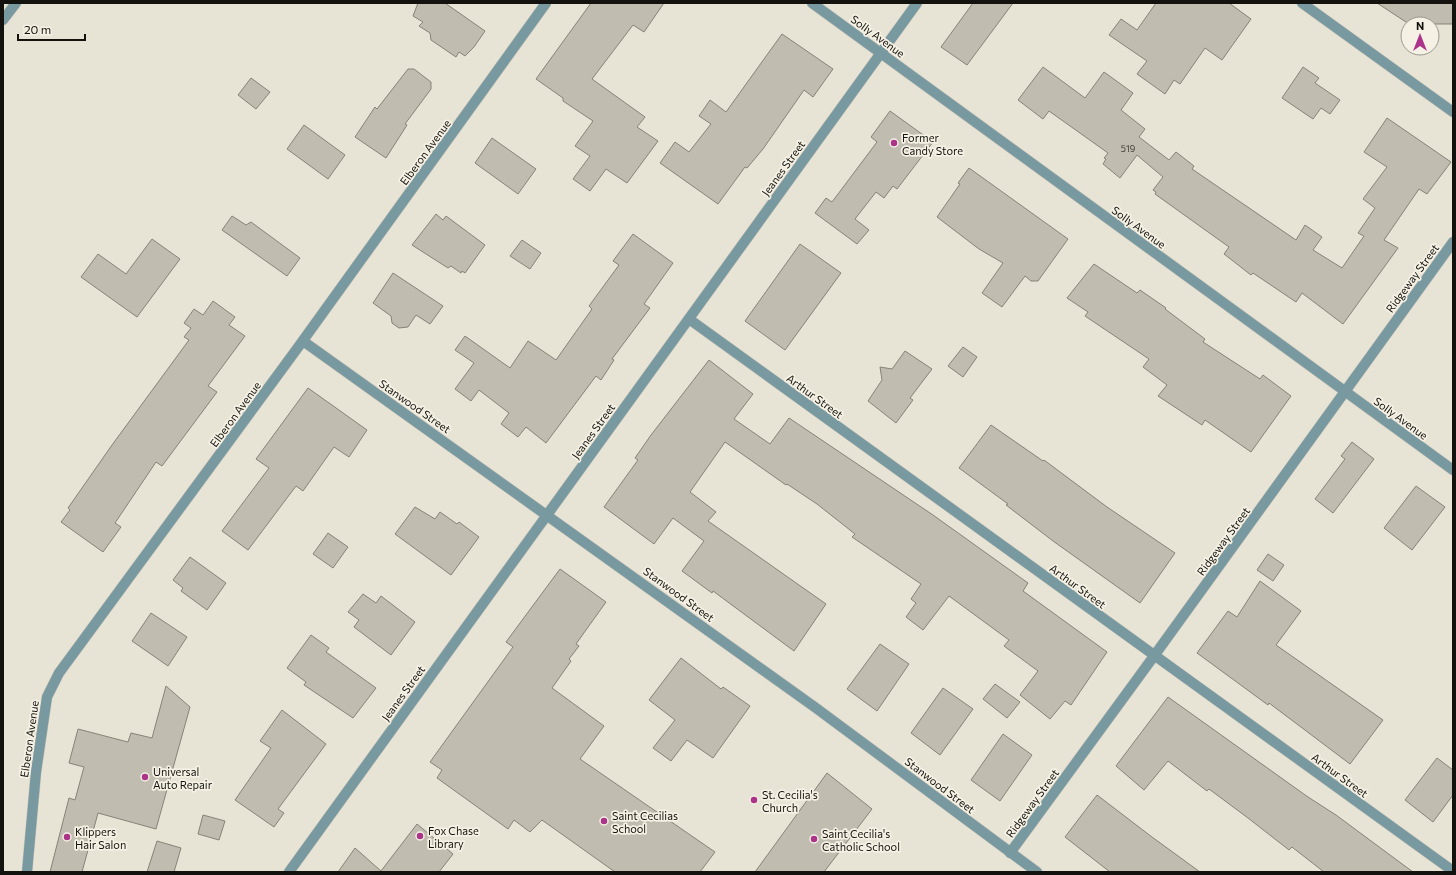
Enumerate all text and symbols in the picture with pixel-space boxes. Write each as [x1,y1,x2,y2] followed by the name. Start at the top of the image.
[849,12,907,60] street label: Solly Avenue
[18,16,85,42] scale bar
[1400,16,1440,56] north arrow
[1416,19,1424,32] text: N
[24,22,51,36] text: 20 m
[397,117,453,187] street label: Elberon Avenue
[902,131,963,157] place label: Former Candy Store
[759,137,808,199] street label: Jeanes Street
[889,138,899,148] marker: Former Candy Store
[1121,143,1135,154] house number: 519
[1110,203,1168,251] street label: Solly Avenue
[1383,241,1441,315] street label: Ridgeway Street
[784,371,846,421] street label: Arthur Street
[377,377,454,436] street label: Stanwood Street
[207,379,263,449] street label: Elberon Avenue
[1372,394,1430,442] street label: Solly Avenue
[569,400,618,462] street label: Jeanes Street
[1194,504,1252,578] street label: Ridgeway Street
[1047,561,1109,611] street label: Arthur Street
[641,564,717,624] street label: Stanwood Street
[379,662,428,724] street label: Jeanes Street
[17,700,41,778] street label: Elberon Avenue
[1309,750,1371,800] street label: Arthur Street
[903,755,978,816] street label: Stanwood Street
[153,765,213,791] place label: Universal Auto Repair
[1003,766,1061,840] street label: Ridgeway Street
[140,772,150,782] marker: Universal Auto Repair
[762,788,818,814] place label: St. Cecilia's Church
[749,795,759,805] marker: St. Cecilia's Church
[612,809,678,835] place label: Saint Cecilias School
[599,816,609,826] marker: Saint Cecilias School
[428,824,479,850] place label: Fox Chase Library
[75,825,126,851] place label: Klippers Hair Salon
[822,827,900,853] place label: Saint Cecilia's Catholic School
[415,831,425,841] marker: Fox Chase Library
[62,832,72,842] marker: Klippers Hair Salon
[809,834,819,844] marker: Saint Cecilia's Catholic School

